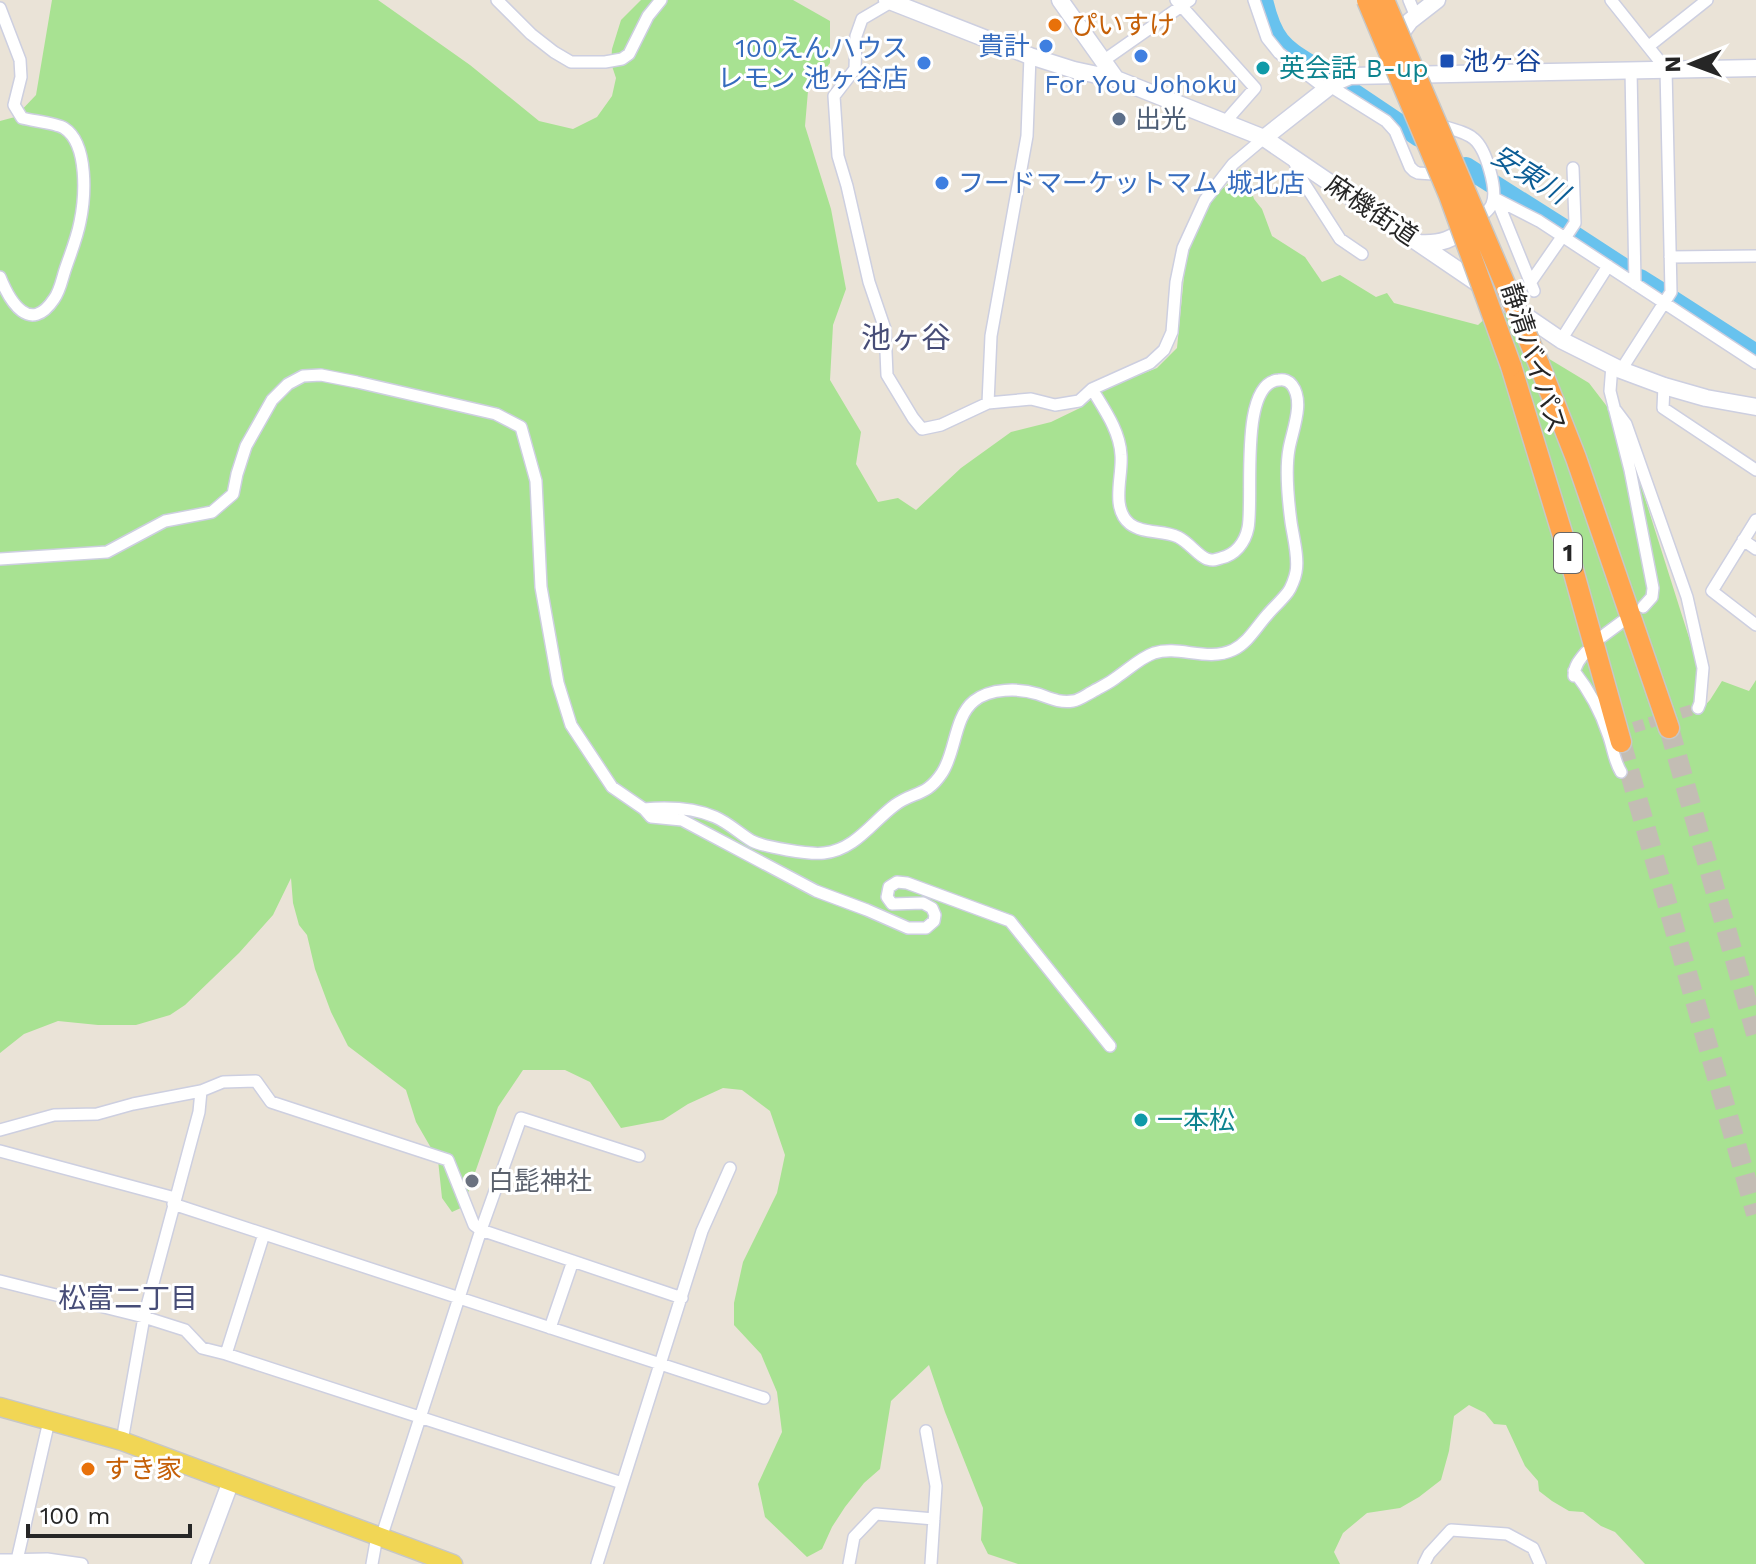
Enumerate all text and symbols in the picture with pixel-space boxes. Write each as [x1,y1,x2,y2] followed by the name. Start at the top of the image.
[1071,10,1175,40] place label: ぴいすけ
[1046,16,1064,34] marker: ぴいすけ
[1652,24,1732,104] north arrow
[978,31,1030,61] place label: 貴計
[717,33,908,93] place label: 100えんハウス レモン 池ヶ谷店
[1037,37,1055,55] marker: 貴計
[1463,46,1541,76] place label: 池ヶ谷
[1132,47,1150,65] marker: For You Johoku
[1438,52,1456,70] marker: 池ヶ谷
[1279,53,1428,83] place label: 英会話 B-up
[915,54,933,72] marker: 100えんハウス レモン 池ヶ谷店
[1660,56,1685,73] text: N
[1254,59,1272,77] marker: 英会話 B-up
[1044,69,1238,99] place label: For You Johoku
[1135,104,1187,134] place label: 出光
[1110,110,1128,128] marker: 出光
[1485,138,1577,212] water label: 安東川
[958,168,1305,198] place label: フードマーケットマム 城北店
[1320,168,1424,252] street label: 麻機街道
[933,174,951,192] marker: フードマーケットマム 城北店
[1496,279,1572,437] street label: 静清バイパス
[861,320,951,355] district label: 池ヶ谷
[1554,533,1582,573] road number: 1
[1157,1105,1235,1135] place label: 一本松
[1132,1111,1150,1129] marker: 一本松
[488,1166,592,1196] place label: 白髭神社
[463,1172,481,1190] marker: 白髭神社
[58,1282,198,1315] district label: 松富二丁目
[104,1454,182,1484] place label: すき家
[79,1460,97,1478] marker: すき家
[28,1488,190,1538] scale bar
[40,1502,110,1530] text: 100 m

